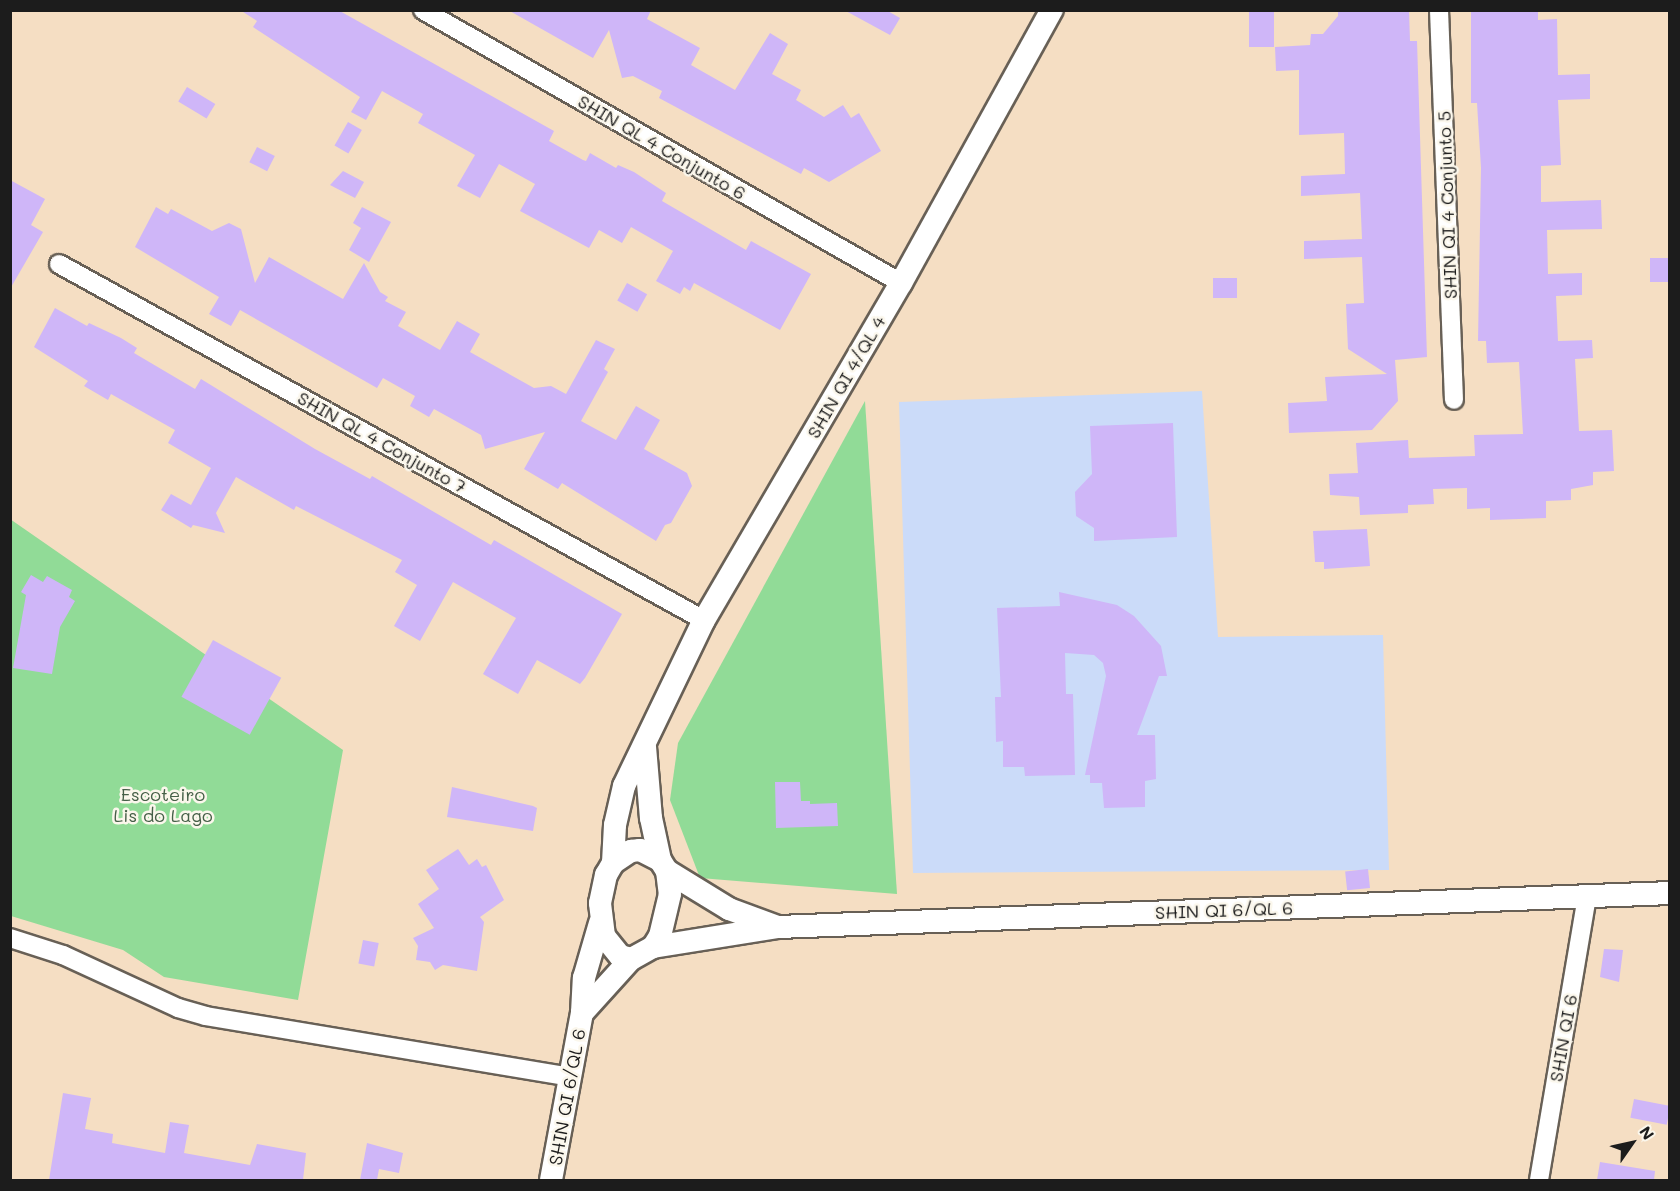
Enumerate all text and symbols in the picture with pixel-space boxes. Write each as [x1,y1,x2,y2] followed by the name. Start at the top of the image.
[574,90,750,204] street label: SHIN QL 4 Conjunto 6
[1433,111,1461,299] street label: SHIN QI 4 Conjunto 5
[802,312,890,442] street label: SHIN QI 4/QL 4
[294,387,470,497] street label: SHIN QL 4 Conjunto 7
[113,784,213,826] park label: Escoteiro Lis do Lago
[1155,897,1293,923] street label: SHIN QI 6/QL 6
[1545,993,1581,1083] street label: SHIN QI 6
[544,1027,590,1167] street label: SHIN QI 6/QL 6
[1602,1113,1662,1173] north arrow
[1635,1122,1659,1144] text: N

